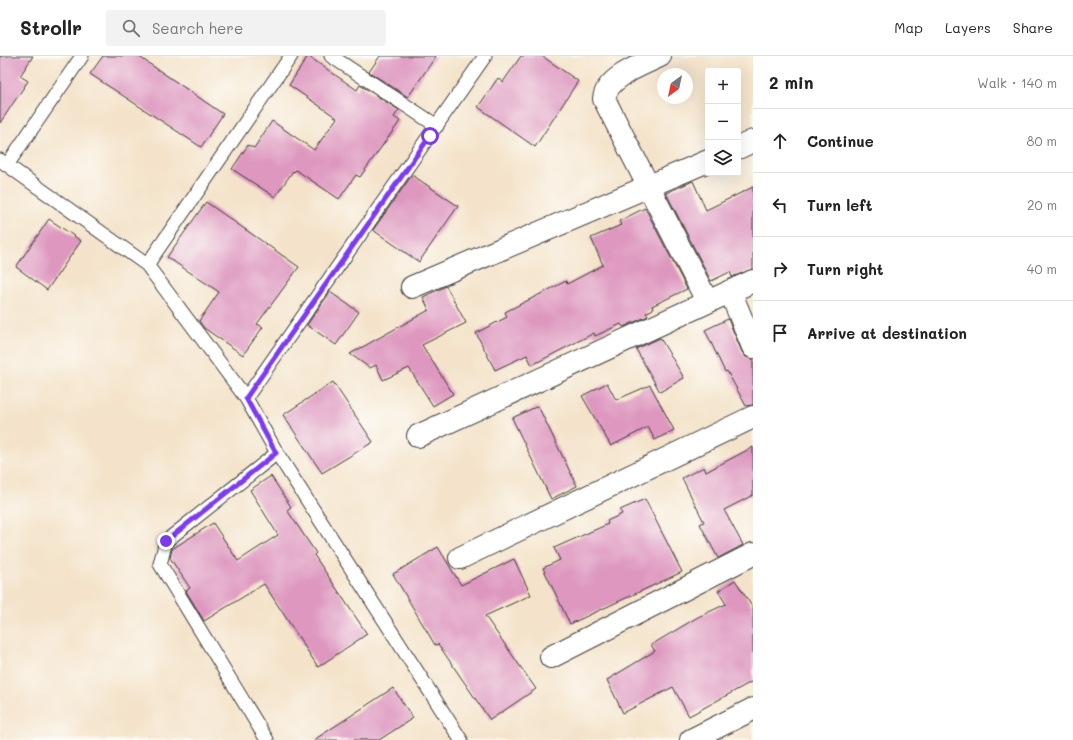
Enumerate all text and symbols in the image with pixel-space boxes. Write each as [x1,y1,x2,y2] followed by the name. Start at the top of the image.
[106,10,386,46] search box
[20,15,82,40] text: Strollr
[120,17,142,39] icon: search
[152,18,243,38] text: Search here
[894,18,923,37] text: Map
[945,18,991,37] text: Layers
[1013,18,1053,37] text: Share
[657,68,693,104] north arrow
[705,68,741,176] map controls
[705,68,741,104] button: +
[769,71,814,93] text: 2 min
[977,74,1057,91] text: Walk · 140 m
[705,104,741,140] button: −
[421,127,439,145] route start
[769,130,791,152] icon: ahead
[807,131,874,151] text: Continue
[1027,132,1057,149] text: 80 m
[705,140,741,176] button: layers
[769,194,791,216] icon: left
[807,195,872,215] text: Turn left
[1027,196,1057,213] text: 20 m
[769,258,791,280] icon: right
[807,259,884,279] text: Turn right
[1027,260,1057,277] text: 40 m
[769,322,791,344] icon: arrive
[807,323,967,343] text: Arrive at destination
[157,532,175,550] route end

